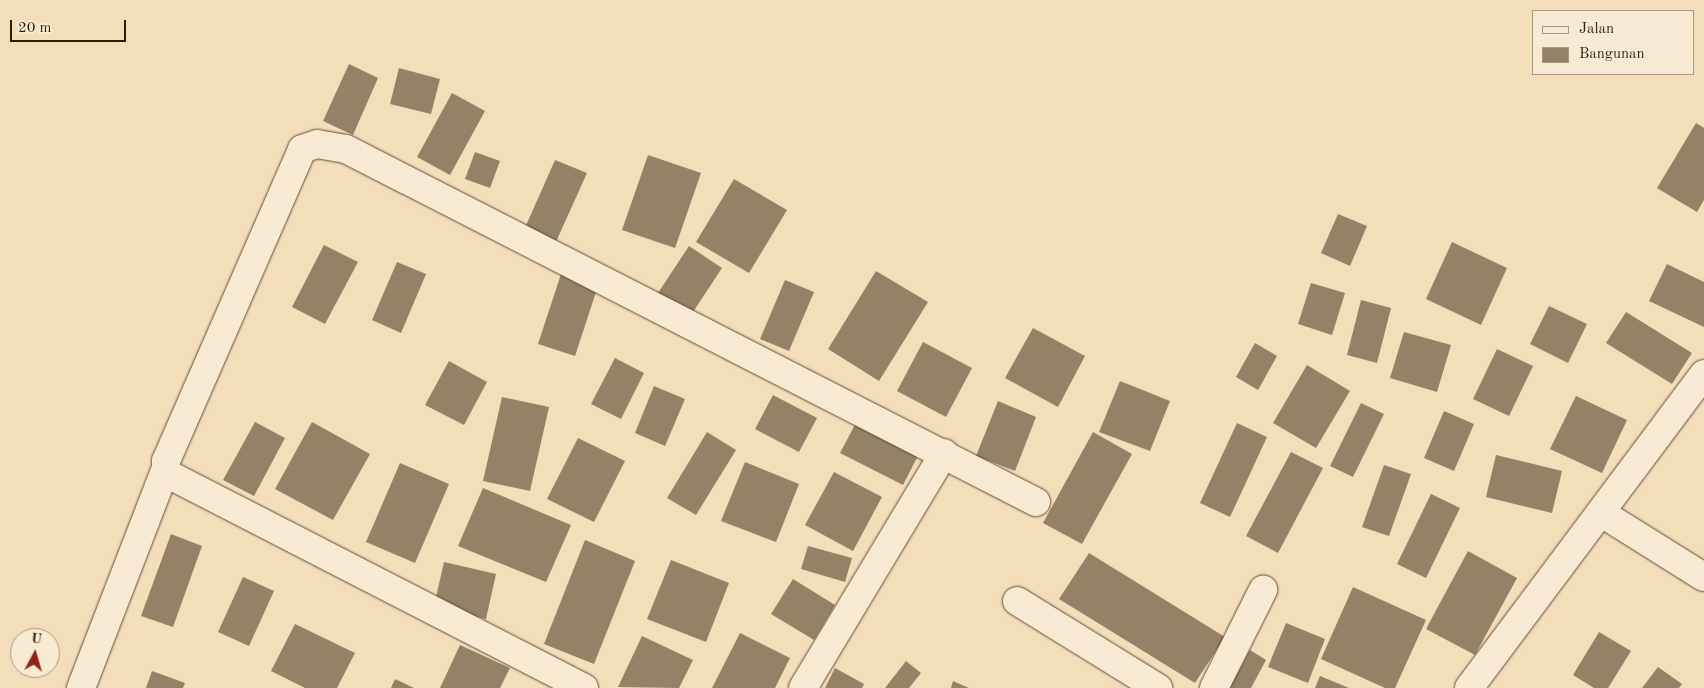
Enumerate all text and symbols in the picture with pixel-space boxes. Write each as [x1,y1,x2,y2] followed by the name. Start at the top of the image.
[12,10,129,42] scale bar
[1532,10,1694,75] legend
[18,21,52,36] text: 20 m
[1579,22,1614,37] text: Jalan
[1579,47,1645,62] text: Bangunan
[10,628,60,678] north arrow
[30,632,43,647] text: U

